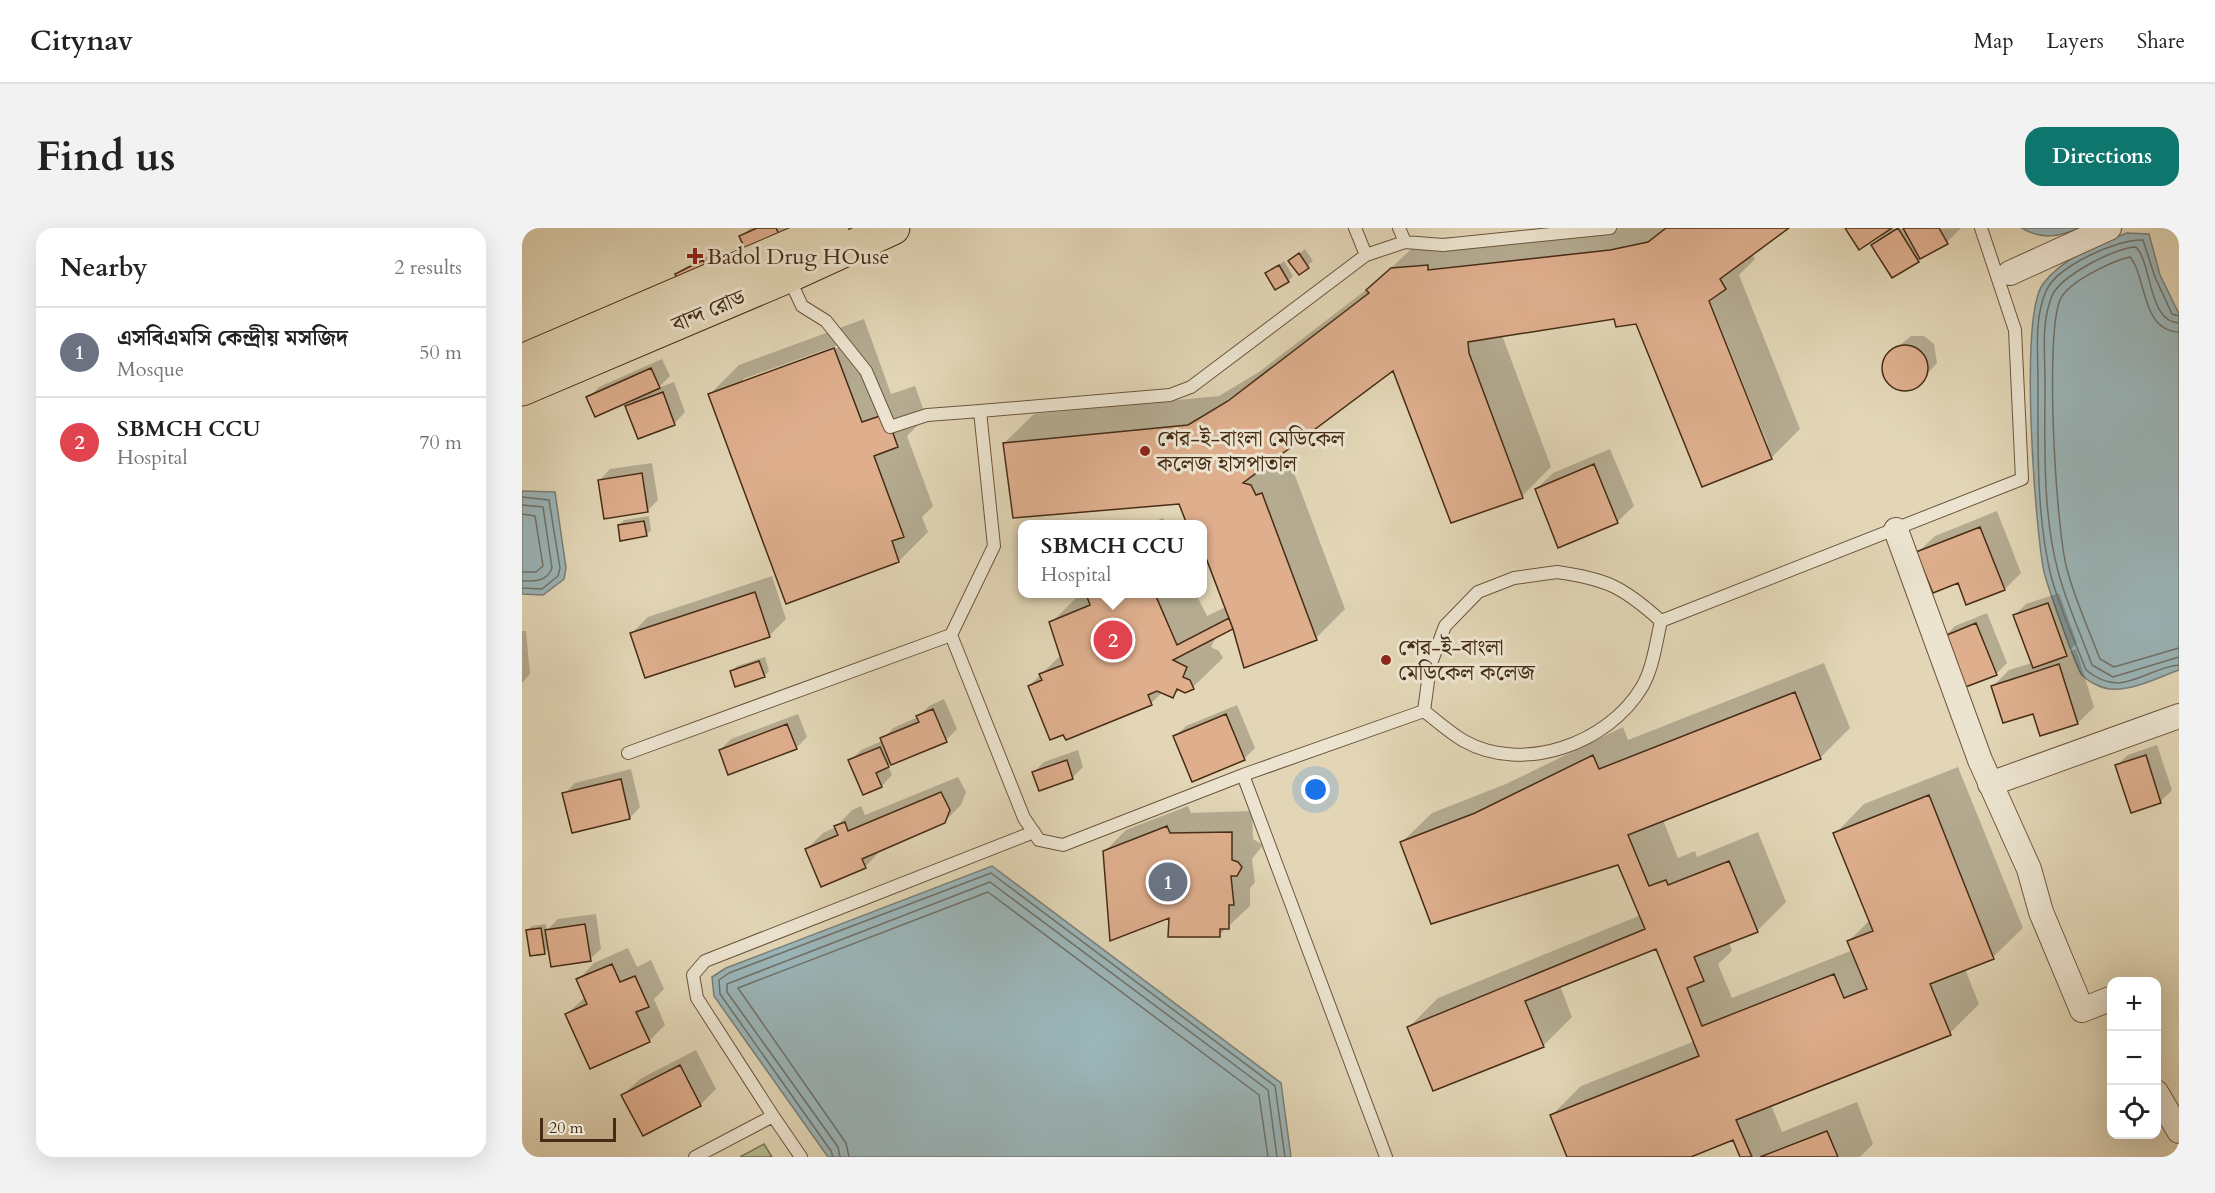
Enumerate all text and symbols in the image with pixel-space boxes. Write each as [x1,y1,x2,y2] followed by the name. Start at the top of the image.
[30,22,133,60] text: Citynav
[1974,27,2014,56] text: Map
[2047,27,2104,56] text: Layers
[2137,27,2185,56] text: Share
[2025,127,2179,186] button: Directions
[36,128,176,185] text: Find us
[707,242,890,272] place label: Badol Drug HOuse
[688,249,702,263] marker: Badol Drug HOuse
[60,250,148,285] text: Nearby
[394,254,462,281] text: 2 results
[666,282,751,340] street label: বান্দ রোড
[117,323,348,353] text: এসবিএমসি কেন্দ্রীয় মসজিদ
[74,339,85,366] text: 1
[419,339,462,366] text: 50 m
[117,356,184,383] text: Mosque
[117,414,260,444] text: SBMCH CCU
[1156,424,1346,479] place label: শের-ই-বাংলা মেডিকেল কলেজ হাসপাতাল
[74,429,85,456] text: 2
[419,429,462,456] text: 70 m
[117,444,188,471] text: Hospital
[1138,444,1152,458] marker: শের-ই-বাংলা মেডিকেল কলেজ হাসপাতাল
[1018,520,1207,598] popup
[1041,531,1184,561] text: SBMCH CCU
[1041,561,1111,588] text: Hospital
[1094,618,1132,662] pin: 2
[1398,633,1537,688] place label: শের-ই-বাংলা মেডিকেল কলেজ
[1379,653,1393,667] marker: শের-ই-বাংলা মেডিকেল কলেজ
[1301,775,1330,804] your location
[1148,860,1188,904] pin: 1
[2107,977,2161,1139] map controls
[2107,977,2161,1031] button: +
[2107,1031,2161,1085] button: −
[2107,1085,2161,1139] button: locate
[540,1115,616,1142] scale bar
[549,1117,583,1139] text: 20 m

